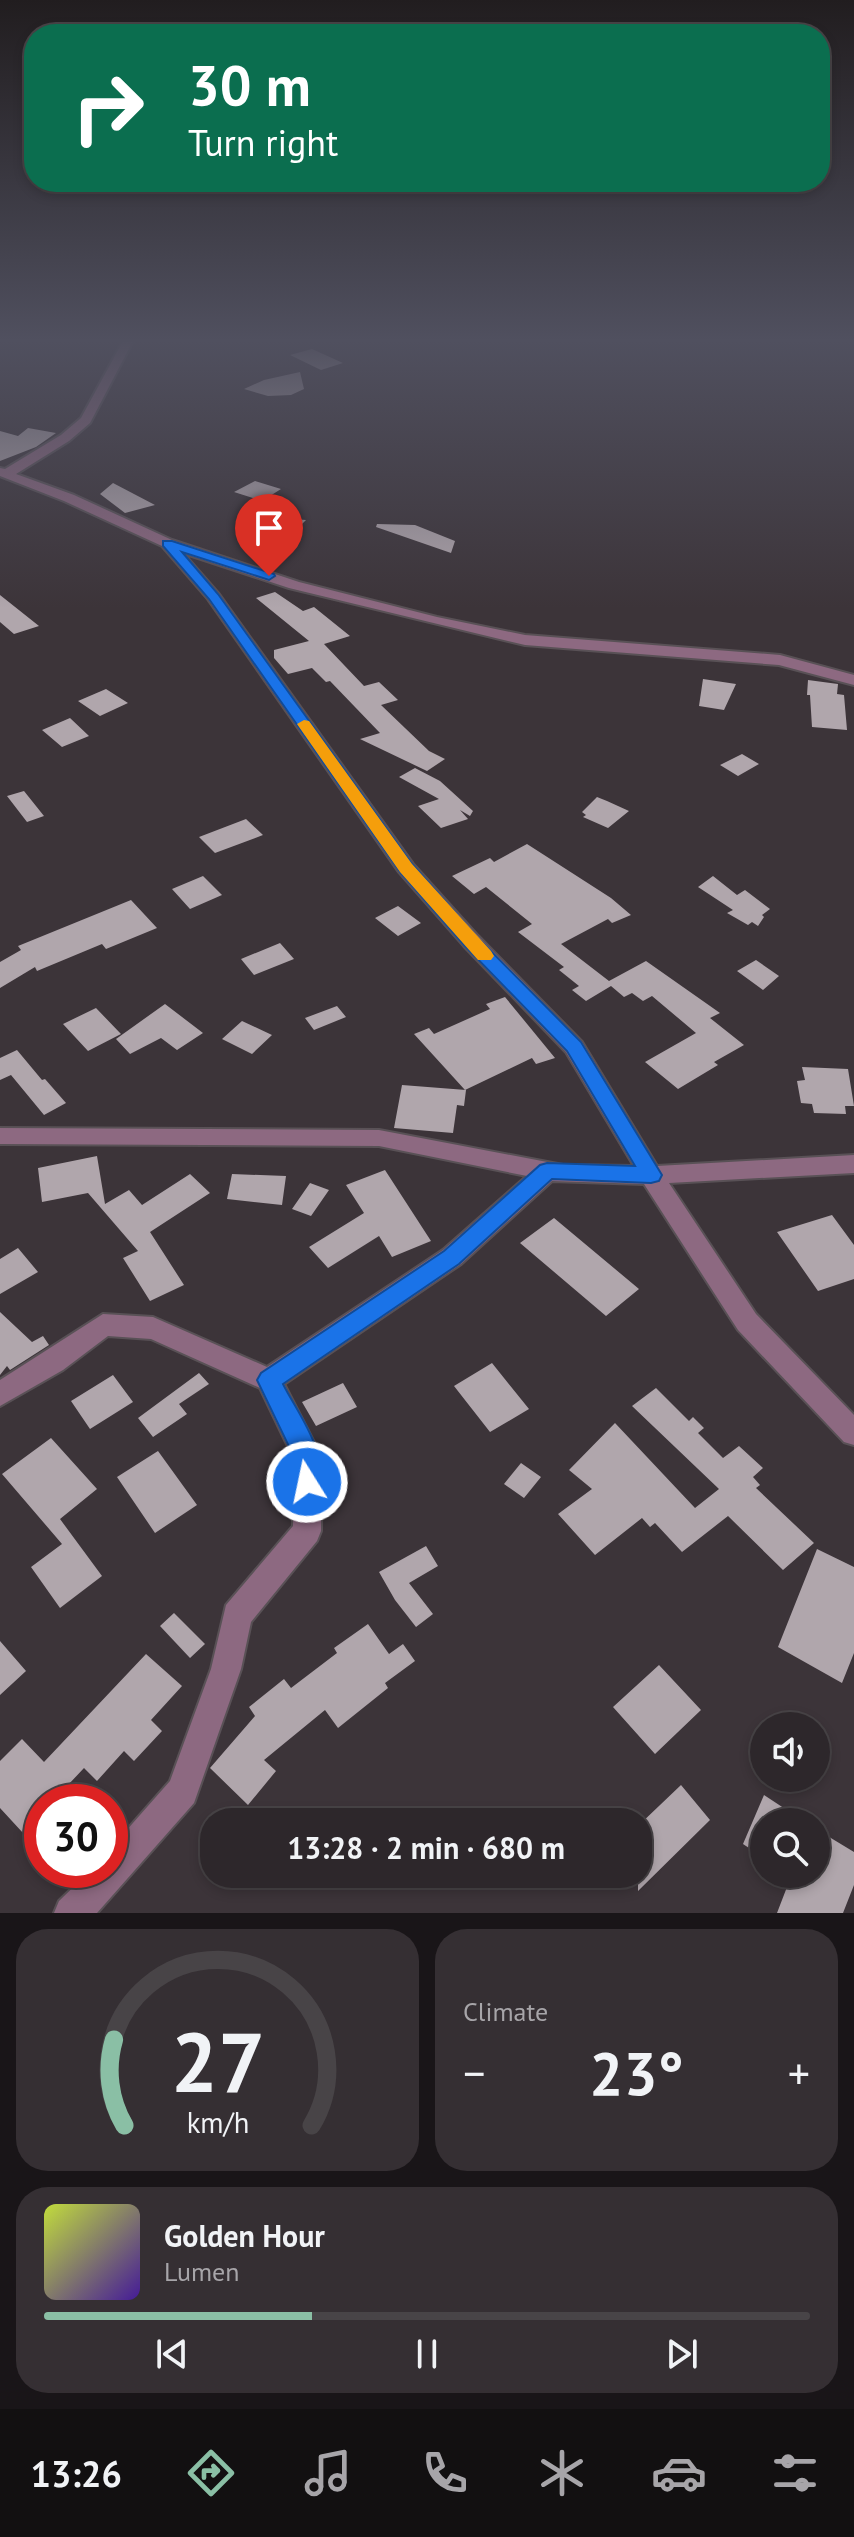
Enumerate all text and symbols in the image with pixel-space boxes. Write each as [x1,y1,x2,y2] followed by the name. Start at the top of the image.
[188,49,311,121] text: 30 m
[56,56,160,160] icon: right
[188,119,338,166] text: Turn right
[235,494,303,576] pin
[247,506,291,550] icon: arrive
[265,1440,349,1524] position arrow
[750,1712,830,1888] map controls
[750,1712,830,1792] button: sound
[24,1784,128,1888] speed limit sign: 30
[750,1808,830,1888] button: search
[287,1828,565,1867] text: 13:28 · 2 min · 680 m
[463,1995,548,2028] text: Climate
[170,2007,265,2115] text: 27
[589,2034,684,2112] text: 23°
[463,2044,485,2101] text: −
[788,2044,810,2101] text: +
[186,2104,249,2141] text: km/h
[164,2216,325,2255] text: Golden Hour
[164,2255,239,2288] text: Lumen
[150,2332,194,2376] icon: previous
[405,2332,449,2376] icon: pause
[660,2332,704,2376] icon: next
[183,2445,239,2501] icon: directions
[300,2445,356,2501] icon: music
[417,2445,473,2501] icon: phone
[534,2445,590,2501] icon: climate
[651,2445,707,2501] icon: car
[767,2445,823,2501] icon: filters
[30,2450,122,2497] text: 13:26

